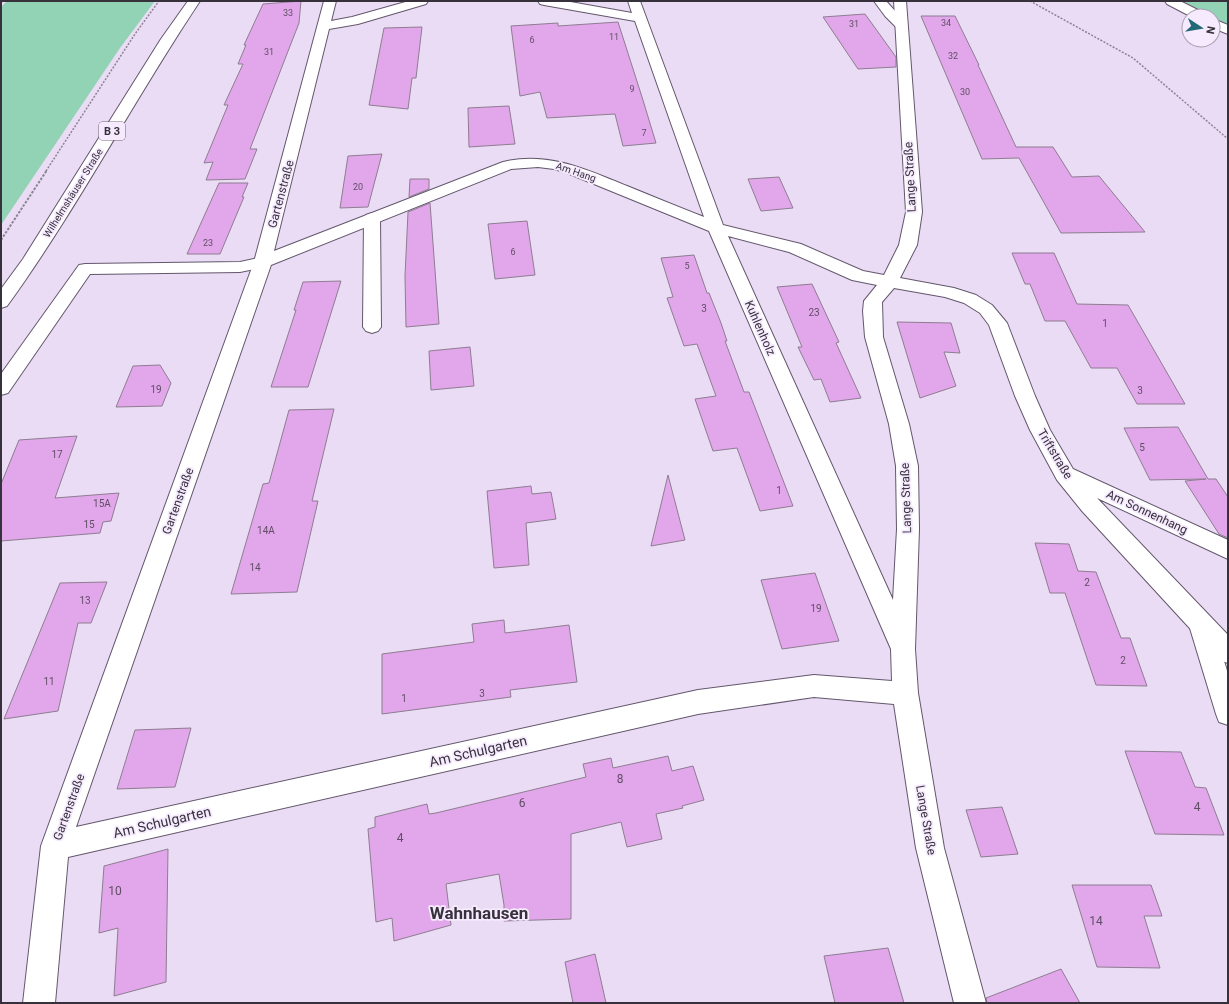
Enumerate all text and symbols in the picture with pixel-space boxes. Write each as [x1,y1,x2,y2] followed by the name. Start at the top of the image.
[283,8,293,18] house number: 33
[1181,8,1221,48] north arrow
[941,18,951,28] house number: 34
[849,19,859,29] house number: 31
[1203,25,1217,35] text: N
[609,32,619,42] house number: 11
[529,35,535,45] house number: 6
[264,47,274,57] house number: 31
[948,51,958,61] house number: 32
[629,84,635,94] house number: 9
[960,87,970,97] house number: 30
[99,122,125,140] road number: B 3
[641,128,647,138] house number: 7
[901,141,919,213] street label: Lange Straße
[41,146,105,240] street label: Wilhelmshäuser Straße
[265,158,297,230] street label: Gartenstraße
[555,160,597,184] street label: Am Hang
[353,182,363,192] house number: 20
[203,238,213,248] house number: 23
[510,247,516,257] house number: 6
[684,261,690,271] house number: 5
[742,298,778,358] street label: Kuhlenholz
[701,303,707,314] house number: 3
[808,307,820,318] house number: 23
[1102,318,1108,329] house number: 1
[150,384,162,395] house number: 19
[1137,385,1143,396] house number: 3
[1035,426,1075,482] street label: Triftstraße
[1139,442,1145,453] house number: 5
[51,449,63,460] house number: 17
[898,462,914,534] street label: Lange Straße
[159,466,197,536] street label: Gartenstraße
[776,485,782,496] house number: 1
[1104,487,1190,537] street label: Am Sonnenhang
[93,498,111,509] house number: 15A
[83,519,95,530] house number: 15
[257,525,275,536] house number: 14A
[249,562,261,573] house number: 14
[1084,577,1090,588] house number: 2
[79,595,91,606] house number: 13
[810,603,822,614] house number: 19
[1120,655,1126,666] house number: 2
[43,676,55,687] house number: 11
[479,688,485,699] house number: 3
[401,693,407,704] house number: 1
[428,732,528,770] street label: Am Schulgarten
[50,772,88,842] street label: Gartenstraße
[617,772,624,786] house number: 8
[913,784,939,856] street label: Lange Straße
[519,796,526,810] house number: 6
[1194,800,1201,814] house number: 4
[112,803,212,841] street label: Am Schulgarten
[397,831,404,845] house number: 4
[108,884,122,898] house number: 10
[430,903,528,923] district label: Wahnhausen
[1089,914,1103,928] house number: 14

